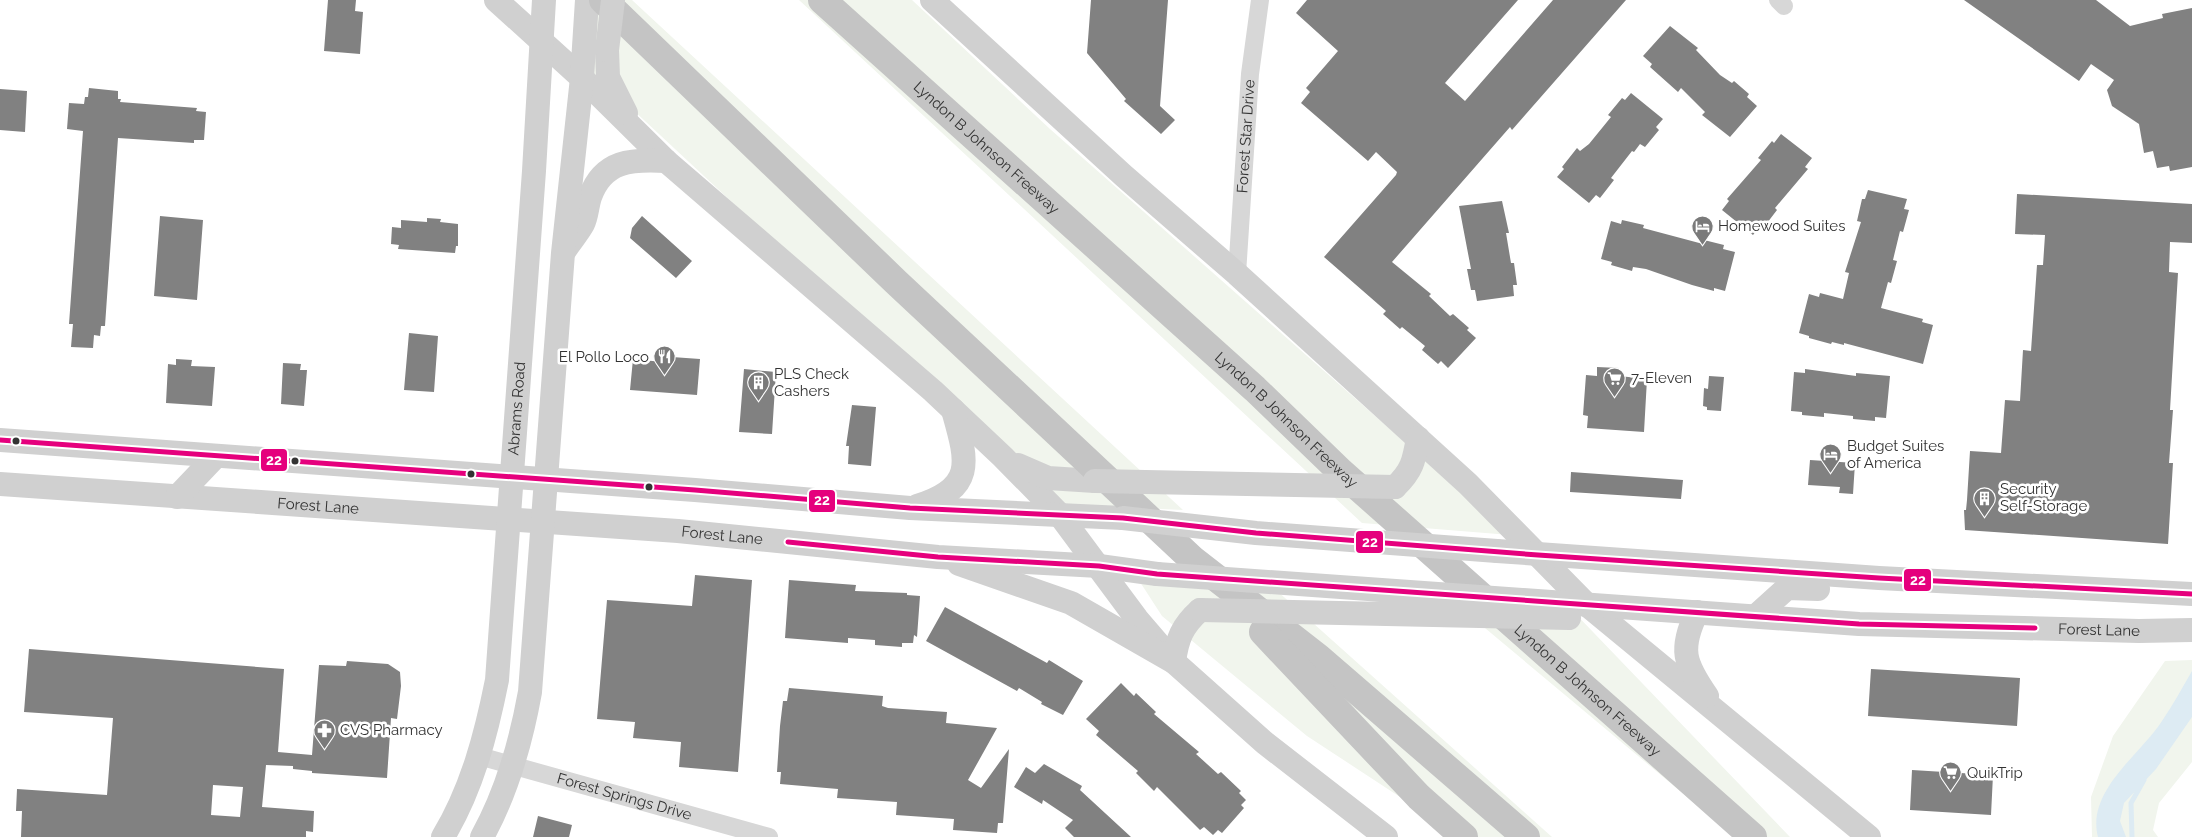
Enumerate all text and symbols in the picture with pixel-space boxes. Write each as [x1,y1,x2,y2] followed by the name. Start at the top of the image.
[910,78,1063,218] street label: Lyndon B Johnson Freeway
[1233,79,1259,194] street label: Forest Star Drive
[1690,214,1714,245] hotel icon: Homewood Suites
[1718,217,1845,235] place label: Homewood Suites
[653,345,677,376] restaurant icon: El Pollo Loco
[559,348,649,366] place label: El Pollo Loco
[1211,348,1361,492] street label: Lyndon B Johnson Freeway
[504,361,529,456] street label: Abrams Road
[774,365,849,400] place label: PLS Check Cashers
[1603,366,1627,397] supermarket icon: 7-Eleven
[1631,369,1692,387] place label: 7-Eleven
[746,371,770,402] building icon: PLS Check Cashers
[11,436,21,446] unlabelled marker
[1847,437,1944,472] place label: Budget Suites of America
[1819,443,1843,474] hotel icon: Budget Suites of America
[260,448,288,472] line badge: 22
[266,452,282,468] text: 22
[290,456,300,466] unlabelled marker
[466,469,476,479] unlabelled marker
[2000,480,2087,515] place label: Security Self-Storage
[644,482,654,492] unlabelled marker
[1972,486,1996,517] building icon: Security Self-Storage
[808,489,836,513] line badge: 22
[814,492,830,508] text: 22
[277,494,360,518] street label: Forest Lane
[681,522,764,548] street label: Forest Lane
[1355,530,1384,554] line badge: 22
[1362,534,1378,550] text: 22
[1903,568,1932,592] line badge: 22
[1910,572,1926,588] text: 22
[2058,620,2140,640] street label: Forest Lane
[1511,621,1665,760] street label: Lyndon B Johnson Freeway
[312,718,336,749] pharmacy icon: CVS Pharmacy
[340,721,443,739] place label: CVS Pharmacy
[1939,761,1963,792] supermarket icon: QuikTrip
[1967,764,2023,782] place label: QuikTrip
[555,769,694,824] street label: Forest Springs Drive

